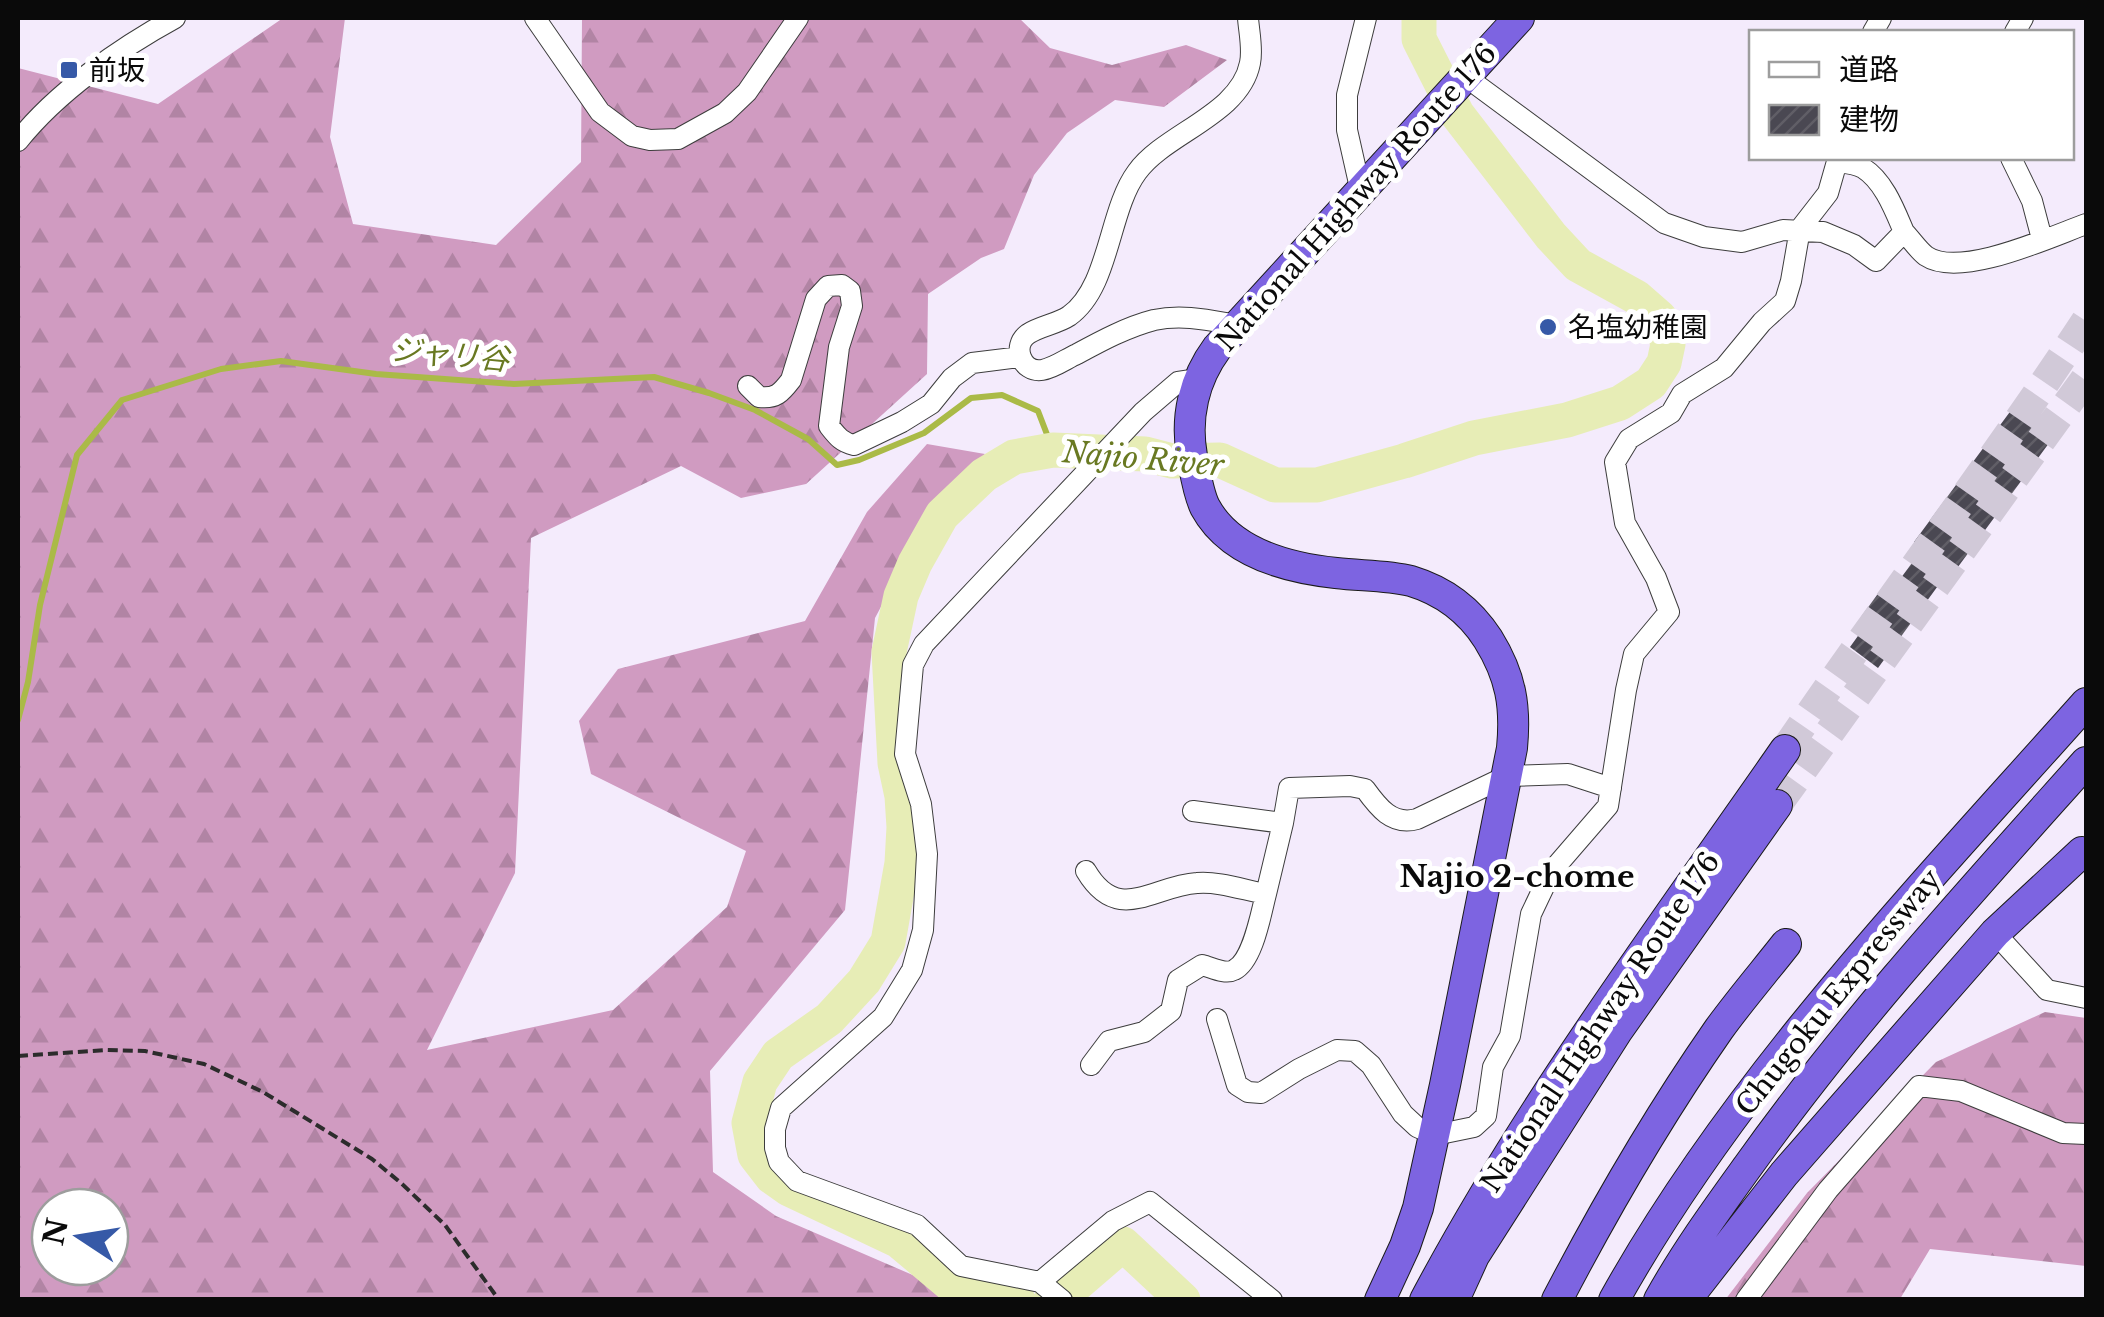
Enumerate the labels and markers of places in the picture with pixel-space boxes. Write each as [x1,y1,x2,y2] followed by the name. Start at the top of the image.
[89,53,145,88] place label: 前坂
[58,59,80,81] marker: 前坂
[1568,310,1708,345] place label: 名塩幼稚園
[1537,316,1559,338] marker: 名塩幼稚園

